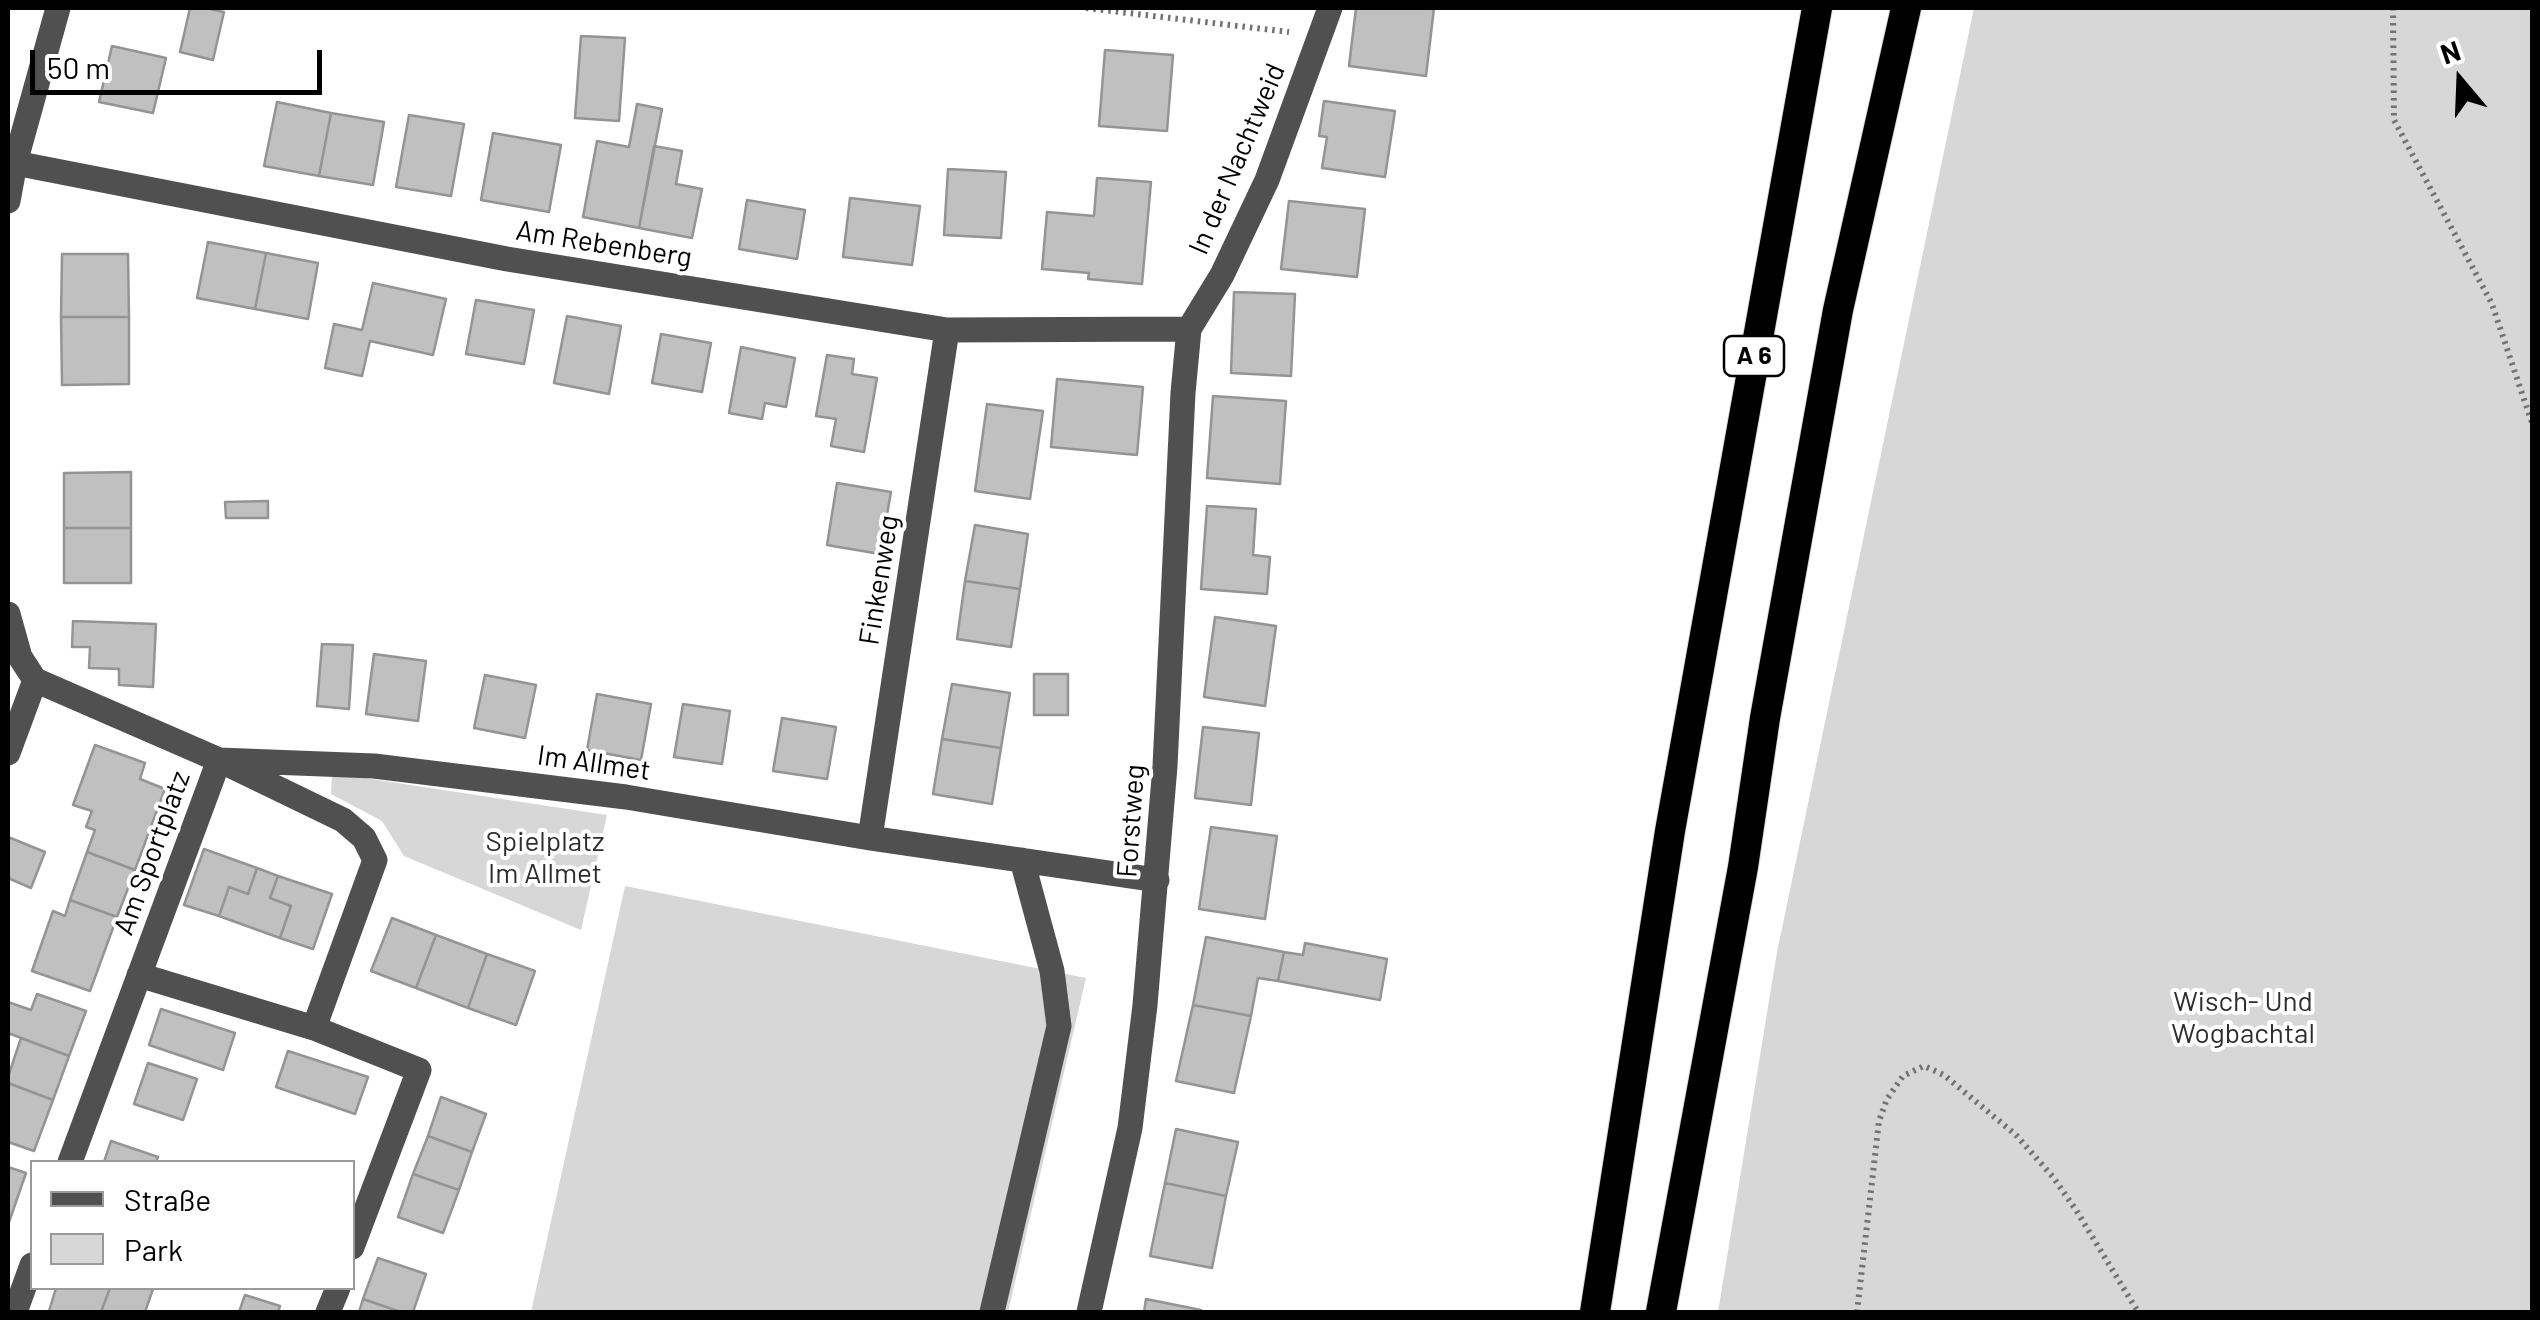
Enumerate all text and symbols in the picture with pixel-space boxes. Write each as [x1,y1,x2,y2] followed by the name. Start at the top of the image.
[35,30,328,92] scale bar
[2410,30,2510,130] north arrow
[2436,33,2465,71] text: N
[47,49,110,85] text: 50 m
[1182,59,1292,259] street label: In der Nachtweid
[514,214,694,274] street label: Am Rebenberg
[1724,336,1784,376] road number: A 6
[852,513,906,647] street label: Finkenweg
[535,738,653,788] street label: Im Allmet
[1110,763,1152,879] street label: Forstweg
[107,766,197,940] street label: Am Sportplatz
[485,825,605,891] park label: Spielplatz Im Allmet
[2171,985,2315,1051] park label: Wisch- Und Wogbachtal
[30,1160,355,1290] legend
[124,1181,211,1217] text: Straße
[124,1231,183,1267] text: Park

